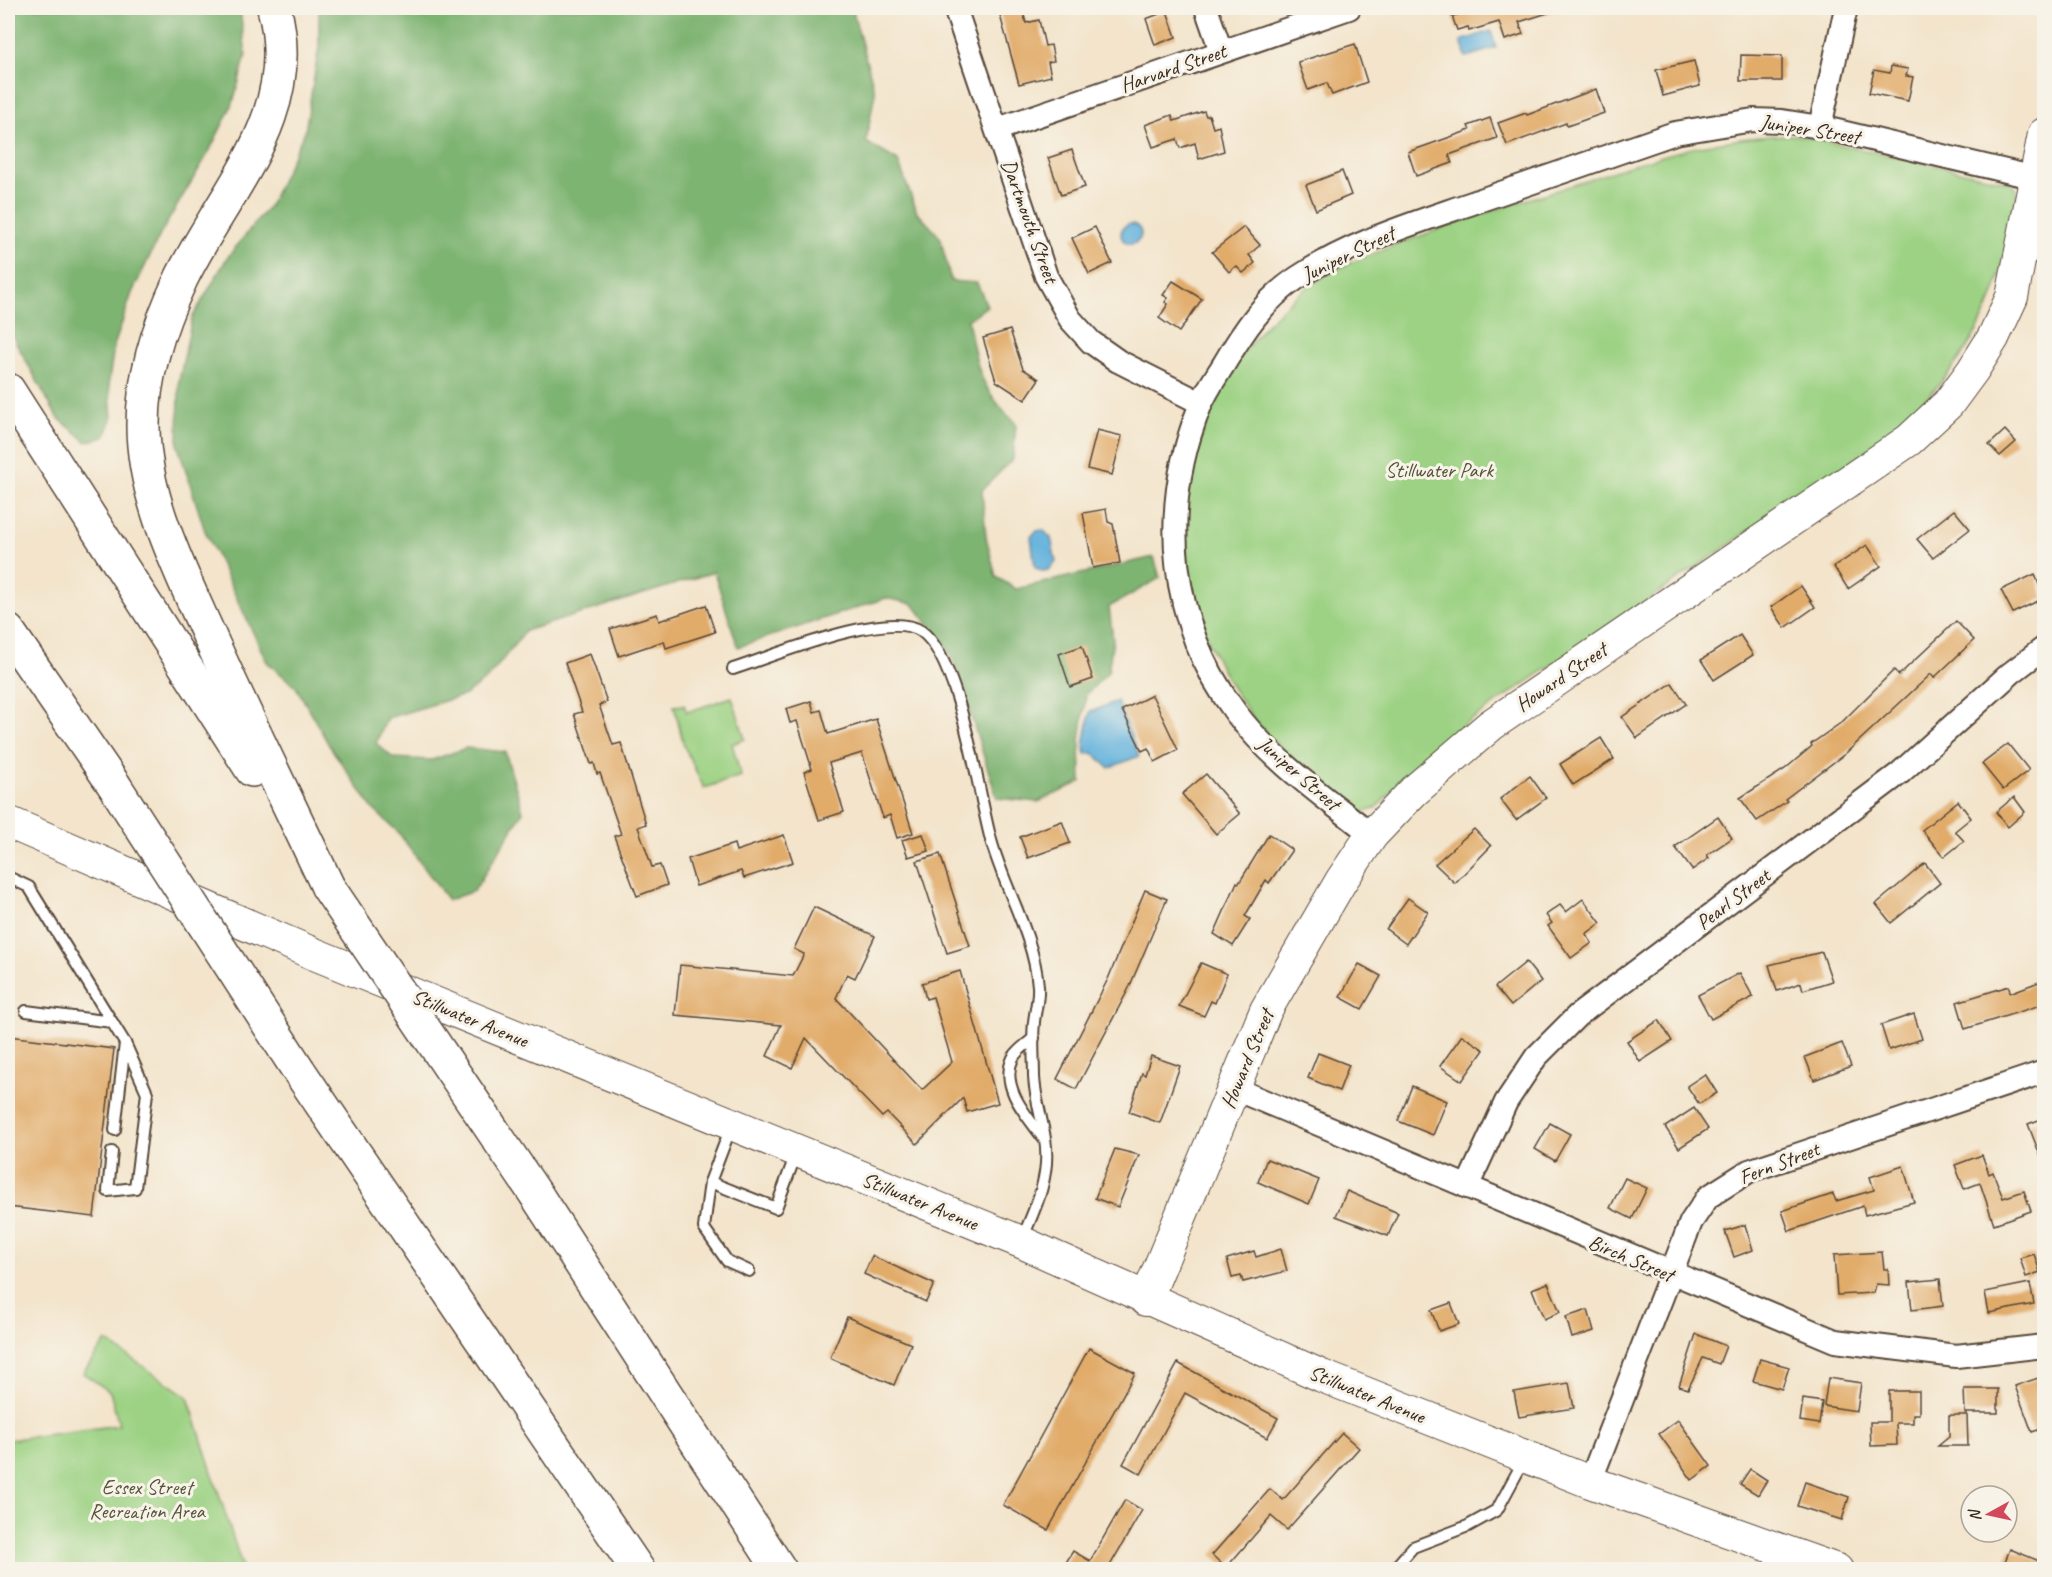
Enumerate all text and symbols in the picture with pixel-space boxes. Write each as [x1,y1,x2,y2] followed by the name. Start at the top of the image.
[1117,37,1231,98] street label: Harvard Street
[1757,108,1865,150] street label: Juniper Street
[996,156,1065,288] street label: Dartmouth Street
[1296,219,1402,288] street label: Juniper Street
[1385,457,1494,483] park label: Stillwater Park
[1510,635,1614,717] street label: Howard Street
[1252,730,1348,818] street label: Juniper Street
[1691,861,1777,935] street label: Pearl Street
[408,983,533,1053] street label: Stillwater Avenue
[1215,1003,1281,1112] street label: Howard Street
[1735,1135,1825,1190] street label: Fern Street
[858,1166,983,1236] street label: Stillwater Avenue
[1585,1228,1680,1289] street label: Birch Street
[1305,1359,1430,1429] street label: Stillwater Avenue
[89,1474,206,1524] park label: Essex Street Recreation Area
[1959,1484,2019,1544] north arrow
[1964,1507,1986,1522] text: N

